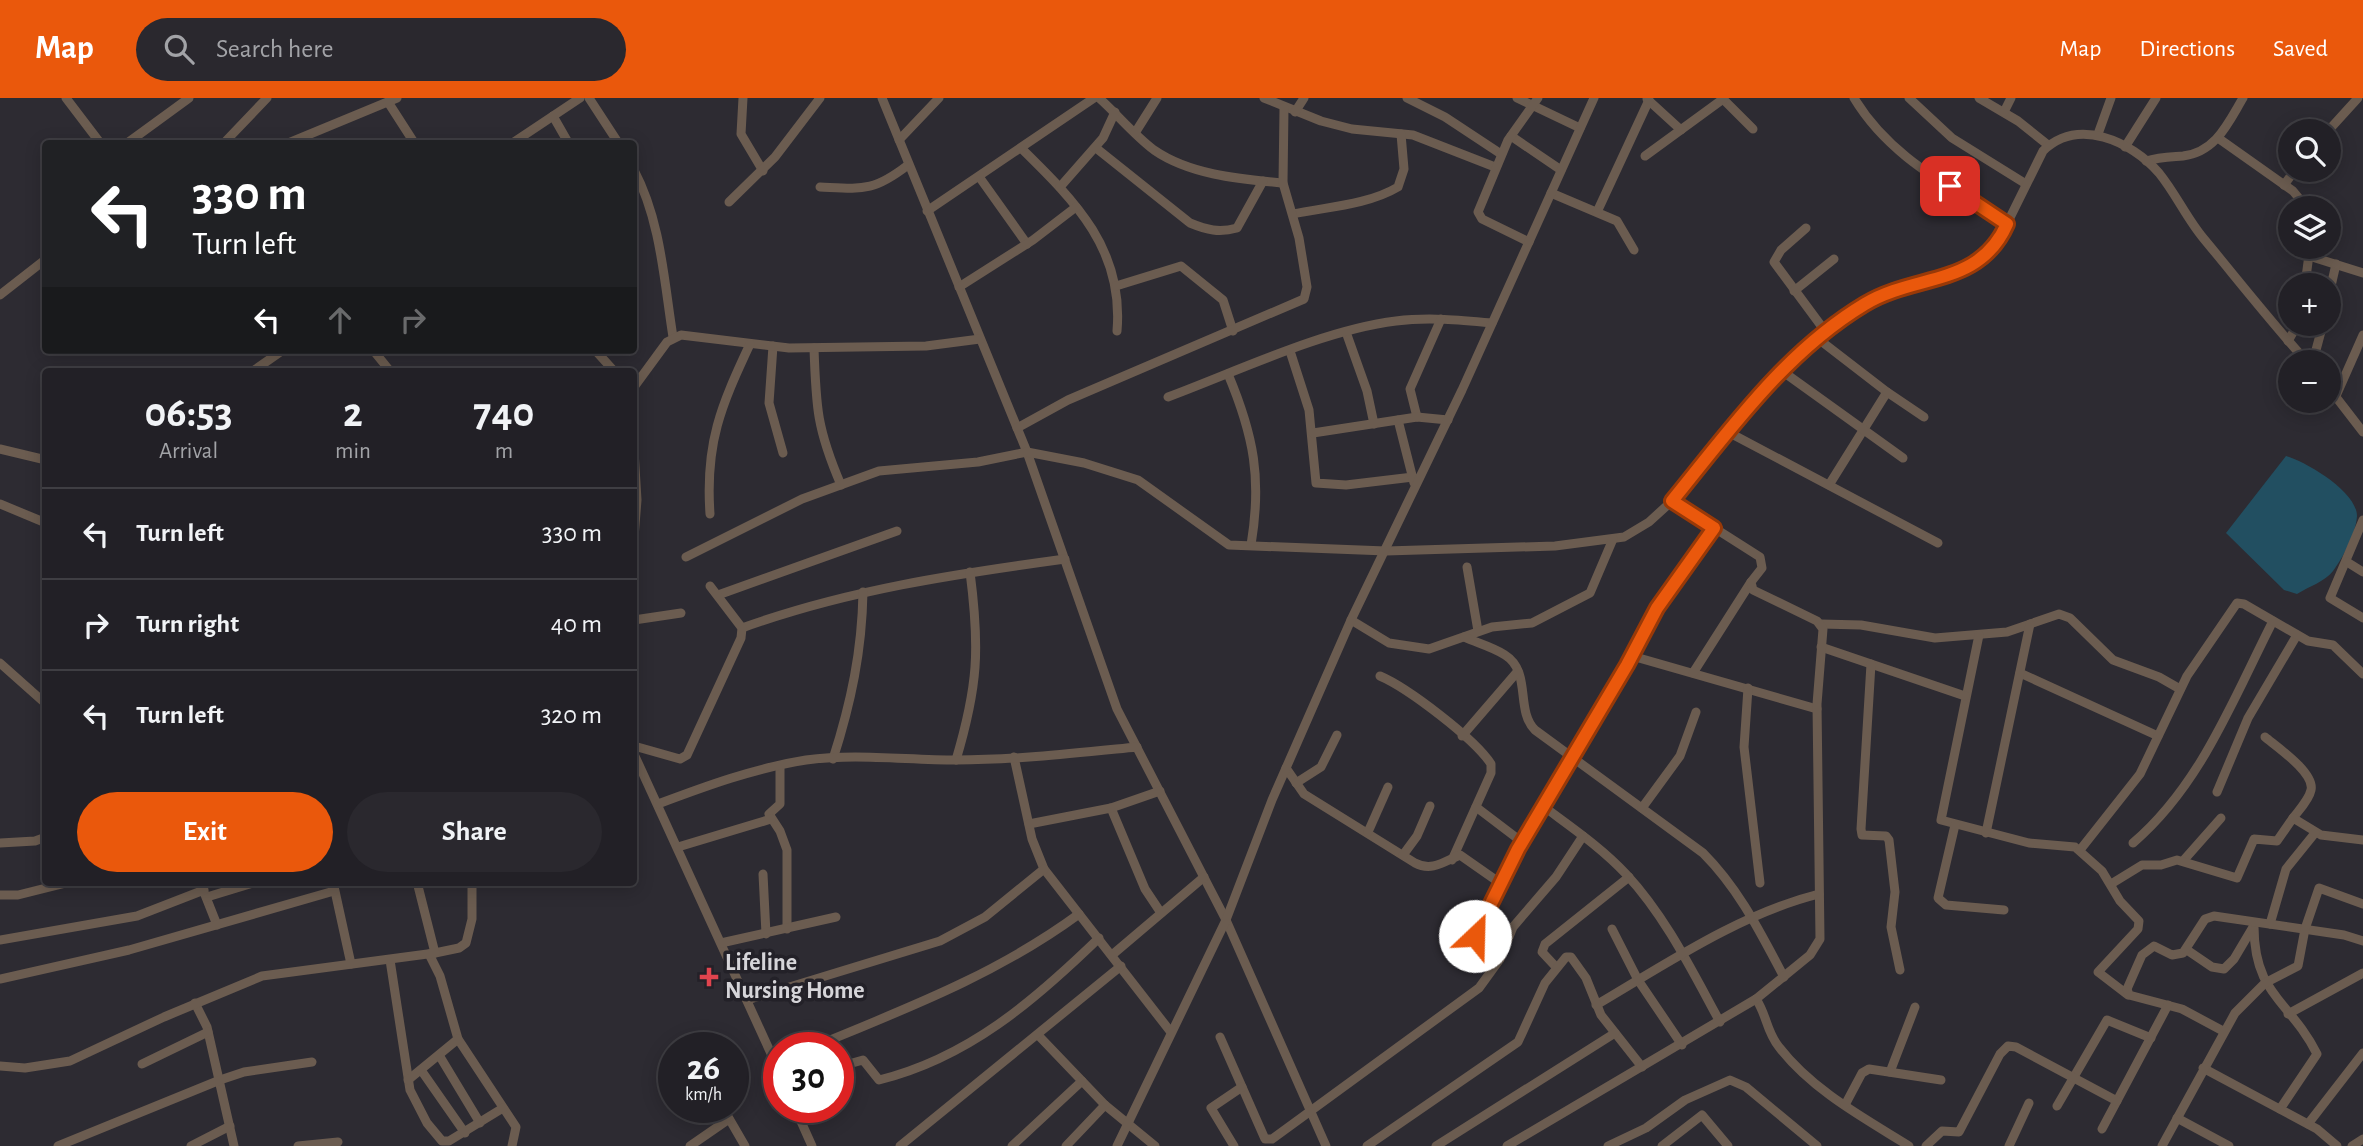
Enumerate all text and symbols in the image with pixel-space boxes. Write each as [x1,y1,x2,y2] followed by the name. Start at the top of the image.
[136,18,626,81] search box
[160,30,198,68] icon: search
[35,32,94,65] text: Map
[216,36,334,62] text: Search here
[2059,37,2101,61] text: Map
[2139,37,2235,61] text: Directions
[2273,37,2328,61] text: Saved
[2278,119,2341,413] map controls
[2278,119,2341,182] button: search
[1920,156,1980,216] pin
[1931,167,1969,205] icon: arrive
[77,168,168,259] icon: left
[192,170,307,219] text: 330 m
[2278,196,2341,259] button: layers
[192,228,296,260] text: Turn left
[2278,273,2341,336] button: +
[248,301,286,339] icon: left
[321,301,359,339] icon: ahead
[394,301,432,339] icon: right
[2278,350,2341,413] button: −
[144,392,233,434] text: 06:53
[343,392,363,434] text: 2
[473,392,535,434] text: 740
[159,440,218,463] text: Arrival
[335,440,371,463] text: min
[495,440,513,463] text: m
[77,515,115,553] icon: left
[136,520,224,546] text: Turn left
[542,520,602,546] text: 330 m
[77,606,115,644] icon: right
[136,611,239,637] text: Turn right
[551,611,602,637] text: 40 m
[77,697,115,735] icon: left
[136,702,224,728] text: Turn left
[541,702,602,728] text: 320 m
[77,792,333,872] button: Exit
[347,792,602,872] button: Share
[1438,899,1512,973] position arrow
[725,951,865,1003] place label: Lifeline Nursing Home
[699,967,719,987] marker: Lifeline Nursing Home
[763,1032,854,1123] speed limit sign: 30
[687,1051,720,1086] text: 26
[685,1086,722,1104] text: km/h

